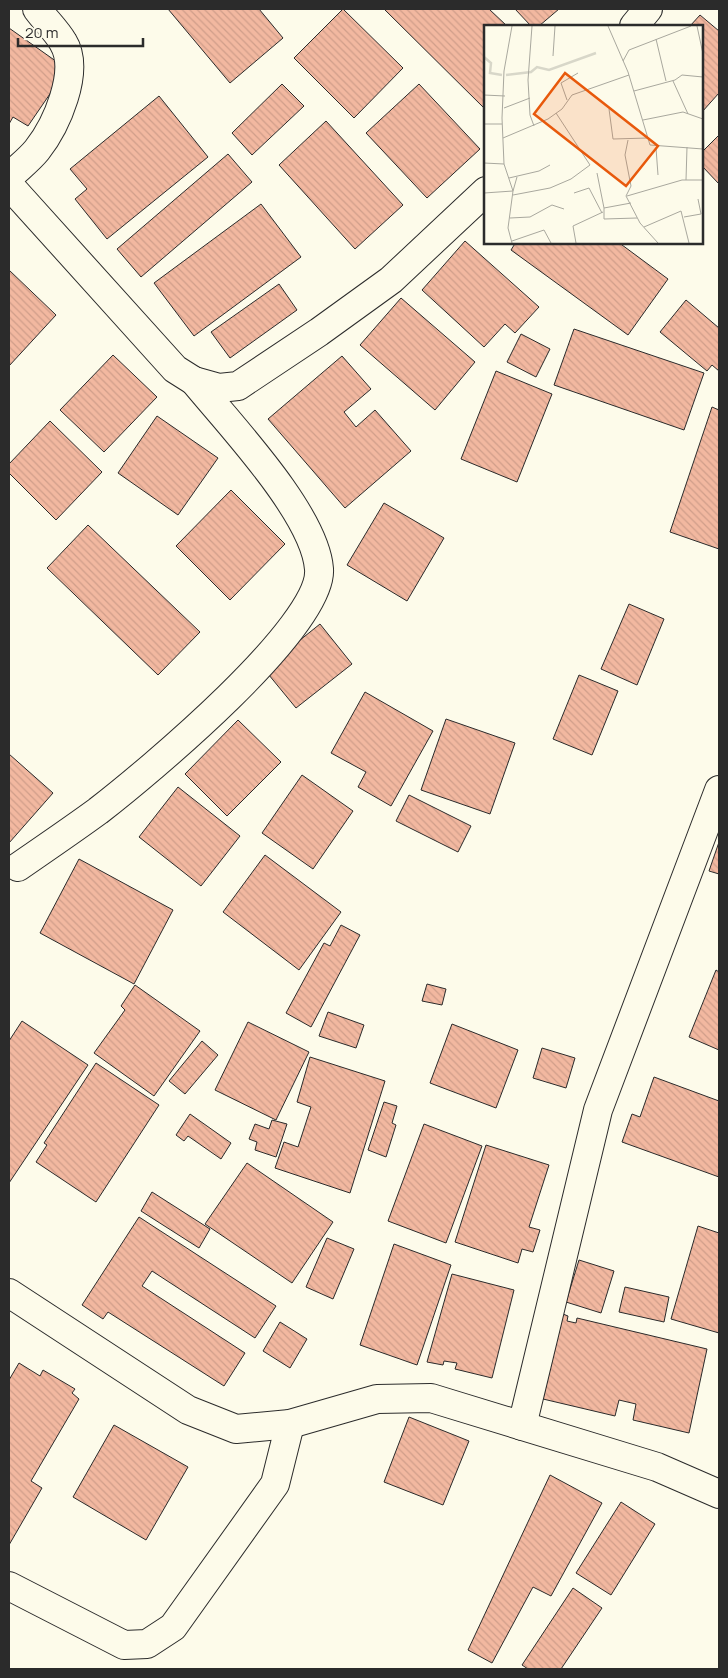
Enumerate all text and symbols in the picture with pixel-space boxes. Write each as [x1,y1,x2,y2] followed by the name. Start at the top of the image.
[18,15,142,47] scale bar
[25,22,58,43] text: 20 m
[484,25,703,244] inset map

